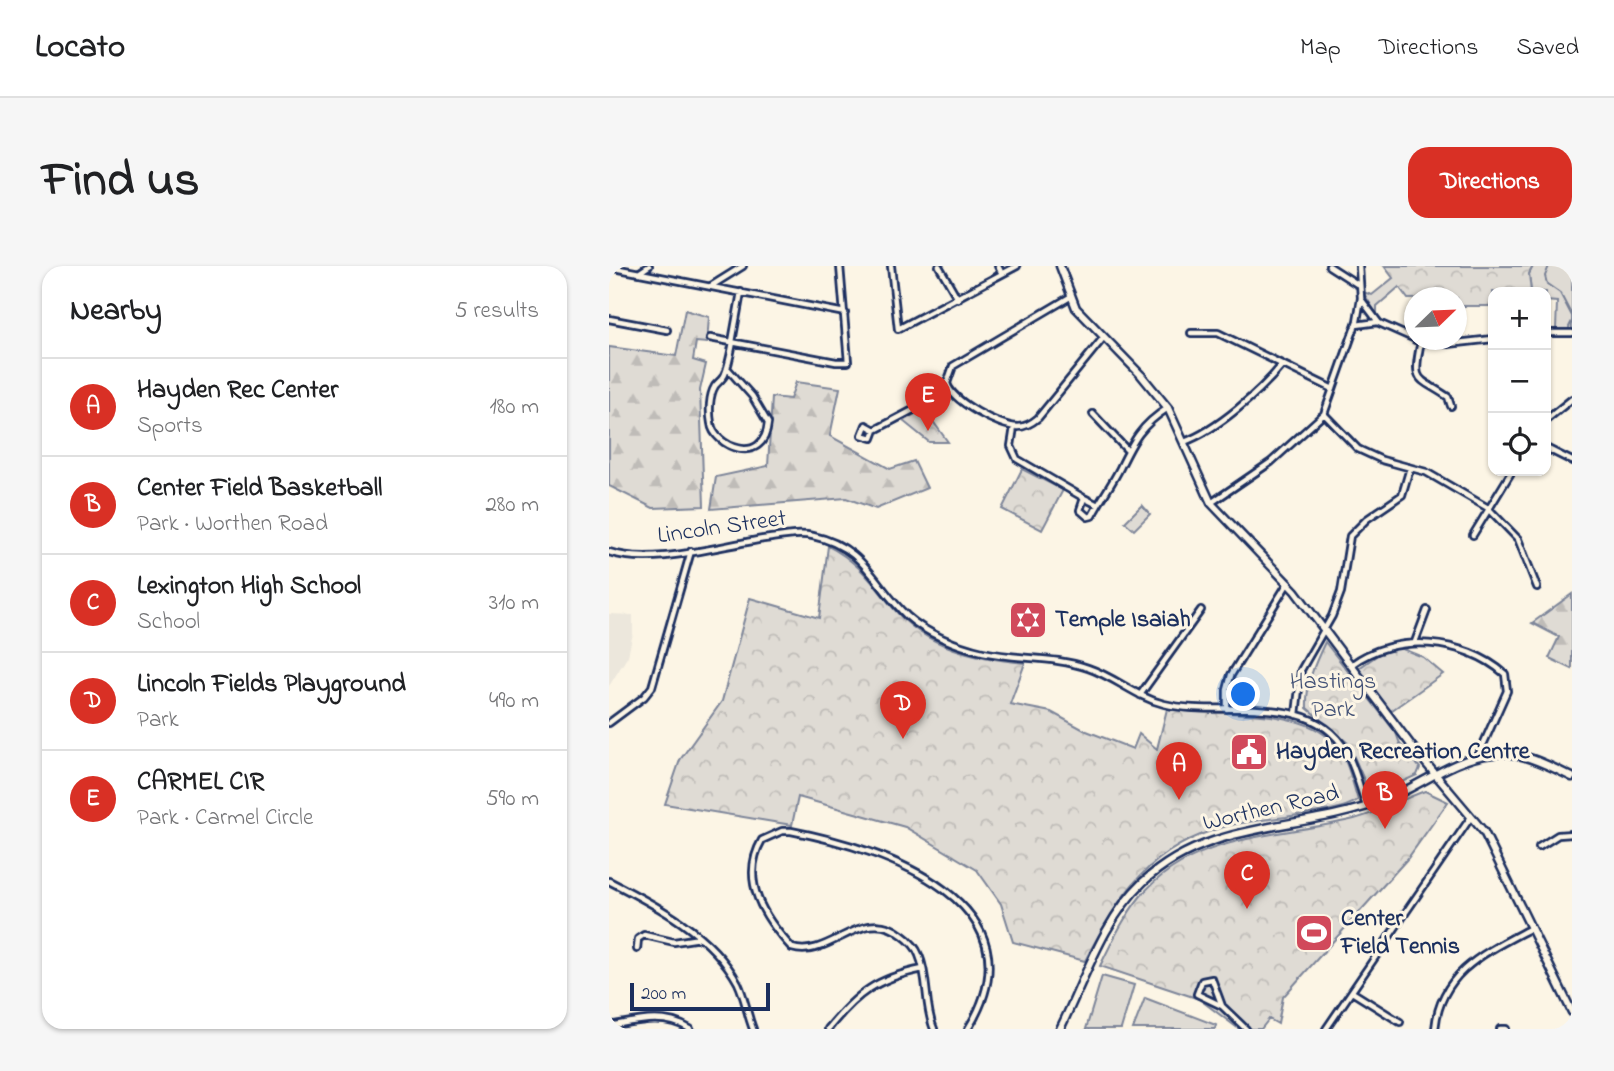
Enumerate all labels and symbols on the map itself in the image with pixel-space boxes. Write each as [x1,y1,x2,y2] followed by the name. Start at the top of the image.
[1404,287,1467,350] north arrow
[905,373,951,431] pin: E
[655,502,789,554] street label: Lincoln Street
[1007,599,1049,641] synagogue icon: Temple Isaiah
[1055,603,1191,638] place label: Temple Isaiah
[1290,665,1376,728] park label: Hastings Park
[1226,677,1260,711] your location
[880,681,926,739] pin: D
[1228,731,1270,773] public building icon: Hayden Recreation Centre
[1276,735,1531,771] place label: Hayden Recreation Centre
[1156,742,1202,800] pin: A
[1362,771,1408,829] pin: B
[1199,776,1343,842] street label: Worthen Road
[1224,851,1270,909] pin: C
[1340,902,1460,965] place label: Center Field Tennis
[1293,912,1335,954] sports icon: Center Field Tennis
[630,980,770,1012] scale bar

